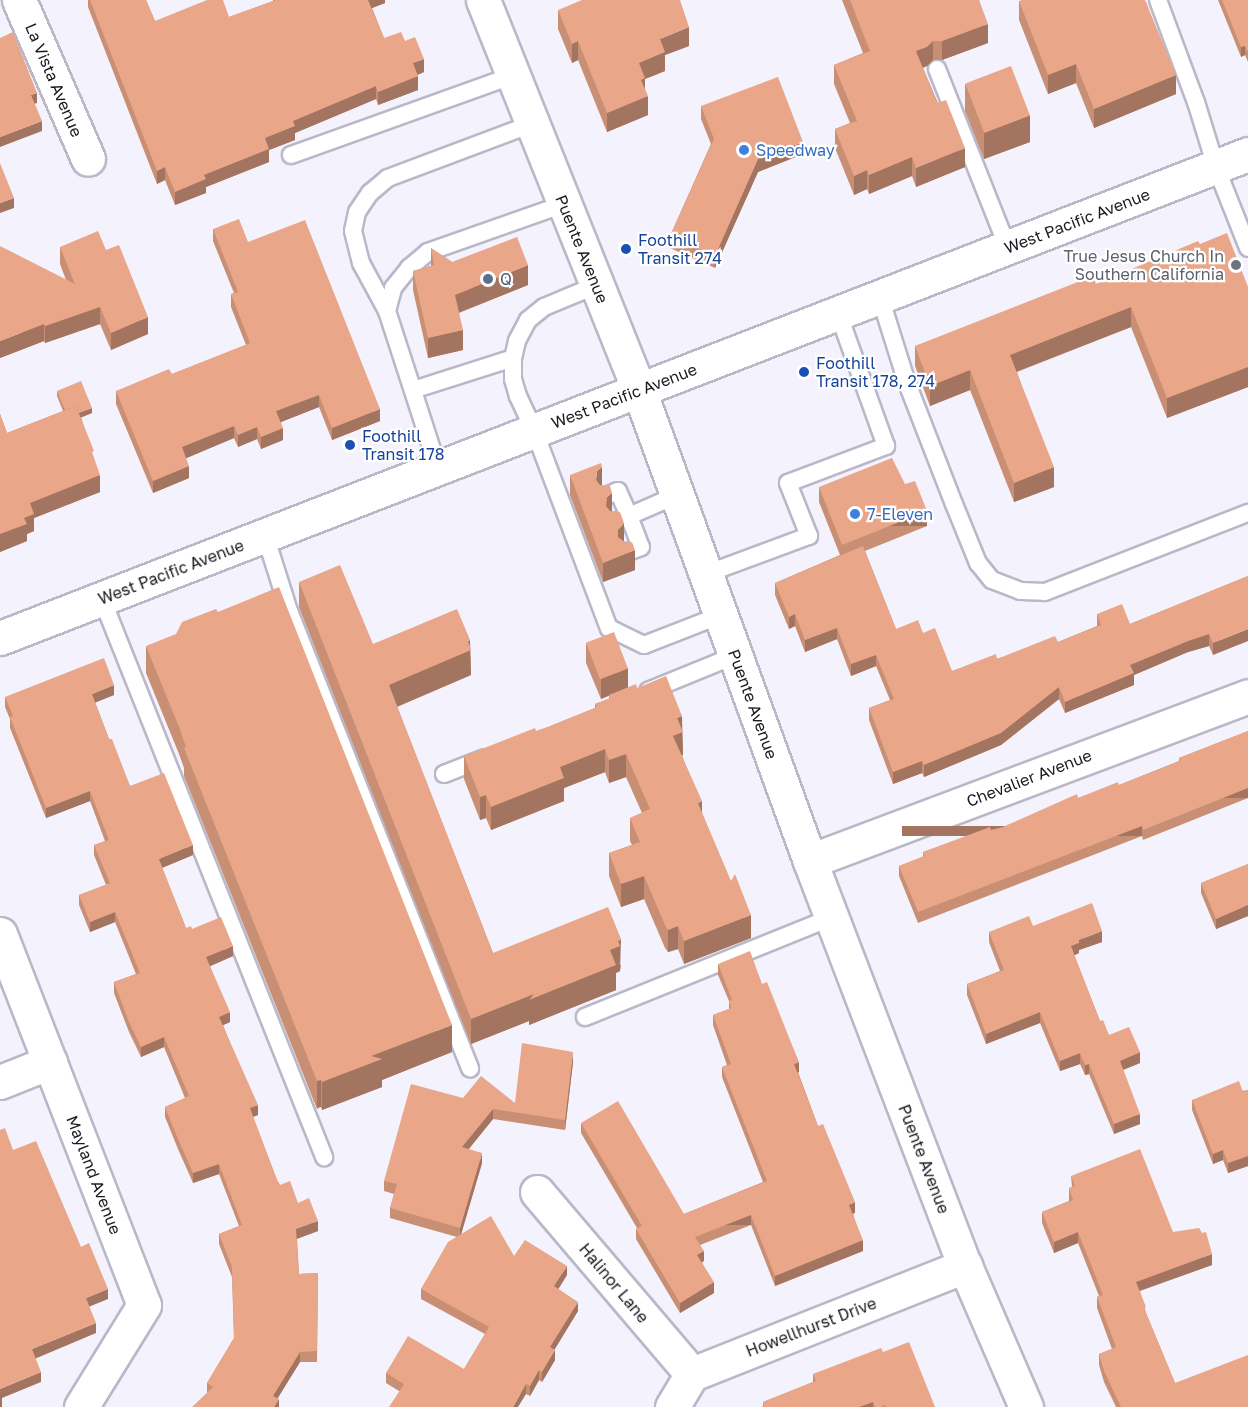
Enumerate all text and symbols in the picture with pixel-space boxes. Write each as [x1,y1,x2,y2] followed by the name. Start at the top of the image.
[21,20,87,140] street label: La Vista Avenue
[756,140,835,160] place label: Speedway
[737,143,751,157] marker: Speedway
[1001,184,1153,258] street label: West Pacific Avenue
[552,192,612,306] street label: Puente Avenue
[638,230,722,268] place label: Foothill Transit 274
[619,242,633,256] marker: Foothill Transit 274
[1064,246,1224,284] place label: True Jesus Church In Southern California
[1229,258,1243,272] marker: True Jesus Church In Southern California
[500,269,512,289] place label: Q
[481,272,495,286] marker: Q
[816,353,935,391] place label: Foothill Transit 178, 274
[548,359,700,433] street label: West Pacific Avenue
[797,365,811,379] marker: Foothill Transit 178, 274
[362,426,445,464] place label: Foothill Transit 178
[343,438,357,452] marker: Foothill Transit 178
[867,504,933,524] place label: 7-Eleven
[848,507,862,521] marker: 7-Eleven
[95,535,247,609] street label: West Pacific Avenue
[724,647,782,761] street label: Puente Avenue
[964,745,1094,811] street label: Chevalier Avenue
[894,1102,954,1216] street label: Puente Avenue
[63,1113,125,1237] street label: Mayland Avenue
[575,1239,653,1327] street label: Halinor Lane
[743,1293,879,1361] street label: Howellhurst Drive

